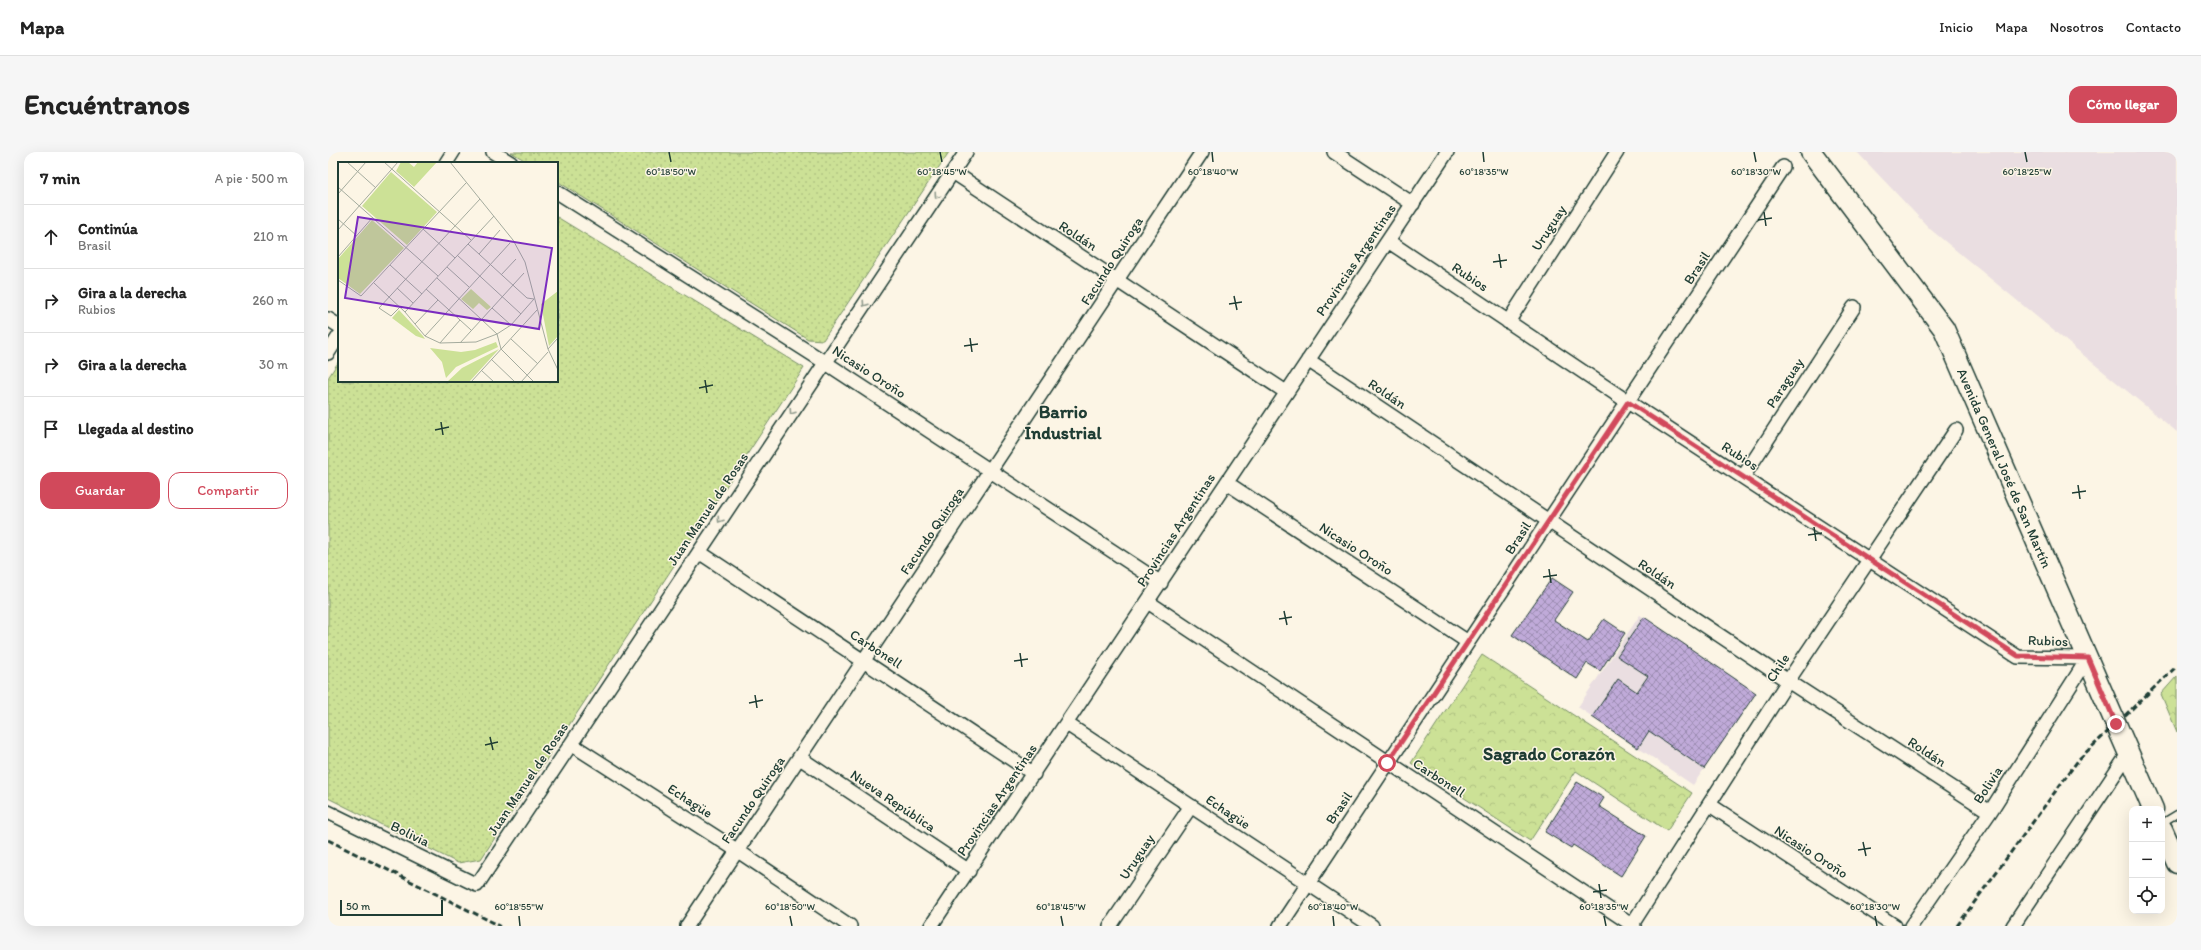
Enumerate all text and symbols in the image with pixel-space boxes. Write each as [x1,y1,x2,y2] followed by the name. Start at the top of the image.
[20,16,64,39] text: Mapa
[1939,19,1973,36] text: Inicio
[1995,19,2028,36] text: Mapa
[2050,19,2104,36] text: Nosotros
[2126,19,2181,36] text: Contacto
[2069,86,2177,123] button: Cómo llegar
[24,87,190,121] text: Encuéntranos
[338,162,558,382] inset map
[646,165,696,178] text: 60°18'50"W
[917,165,967,178] text: 60°18'45"W
[1188,165,1239,178] text: 60°18'40"W
[1459,165,1509,178] text: 60°18'35"W
[1731,165,1782,178] text: 60°18'30"W
[2002,165,2052,178] text: 60°18'25"W
[40,168,80,188] text: 7 min
[215,171,288,186] text: A pie · 500 m
[934,192,942,199] one-way arrow
[1312,201,1400,319] street label: Provincias Argentinas
[1528,202,1570,254] street label: Uruguay
[1077,213,1147,308] street label: Facundo Quiroga
[1056,217,1100,255] street label: Roldán
[78,220,138,238] text: Continúa
[40,226,62,248] icon: ahead
[253,229,288,244] text: 210 m
[78,238,111,253] text: Brasil
[1680,248,1714,288] street label: Brasil
[1448,259,1492,295] street label: Rubios
[78,284,187,302] text: Gira a la derecha
[40,290,62,312] icon: right
[252,293,288,308] text: 260 m
[862,300,869,307] one-way arrow
[78,302,116,317] text: Rubios
[829,342,909,402] street label: Nicasio Oroño
[40,354,62,376] icon: right
[1763,355,1808,411] street label: Paraguay
[78,356,187,374] text: Gira a la derecha
[259,357,288,372] text: 30 m
[1954,366,2055,570] street label: Avenida General José de San Martín
[1365,375,1409,413] street label: Roldán
[1024,401,1102,444] district label: Barrio Industrial
[789,408,797,415] one-way arrow
[40,418,62,440] icon: arrive
[78,420,194,438] text: Llegada al destino
[1718,438,1762,474] street label: Rubios
[664,449,752,569] street label: Juan Manuel de Rosas
[1133,470,1219,590] street label: Provincias Argentinas
[40,472,160,509] button: Guardar
[168,472,288,509] button: Compartir
[896,483,968,578] street label: Facundo Quiroga
[718,516,725,523] one-way arrow
[1501,518,1535,558] street label: Brasil
[1316,519,1396,579] street label: Nicasio Oroño
[1635,555,1679,593] street label: Roldán
[847,626,905,672] street label: Carbonell
[2028,632,2068,650] street label: Rubios
[1763,650,1794,686] street label: Chile
[2107,715,2125,733] route end
[484,719,572,839] street label: Juan Manuel de Rosas
[1905,733,1949,771] street label: Roldán
[953,741,1041,859] street label: Provincias Argentinas
[1483,743,1616,765] district label: Sagrado Corazón
[717,752,789,847] street label: Facundo Quiroga
[1378,754,1396,772] route start
[1410,755,1468,801] street label: Carbonell
[1970,763,2007,807] street label: Bolivia
[847,766,939,836] street label: Nueva República
[664,780,716,822] street label: Echagüe
[1322,788,1356,828] street label: Brasil
[1202,791,1254,833] street label: Echagüe
[2129,806,2165,914] map controls
[2129,806,2165,842] button: +
[388,817,433,851] street label: Bolivia
[1771,822,1851,882] street label: Nicasio Oroño
[1116,831,1159,883] street label: Uruguay
[2129,842,2165,878] button: −
[2129,878,2165,914] button: locate
[340,898,443,917] scale bar
[346,900,370,913] text: 50 m
[494,900,544,913] text: 60°18'55"W
[765,900,815,913] text: 60°18'50"W
[1036,900,1086,913] text: 60°18'45"W
[1308,900,1359,913] text: 60°18'40"W
[1579,900,1629,913] text: 60°18'35"W
[1850,900,1901,913] text: 60°18'30"W

